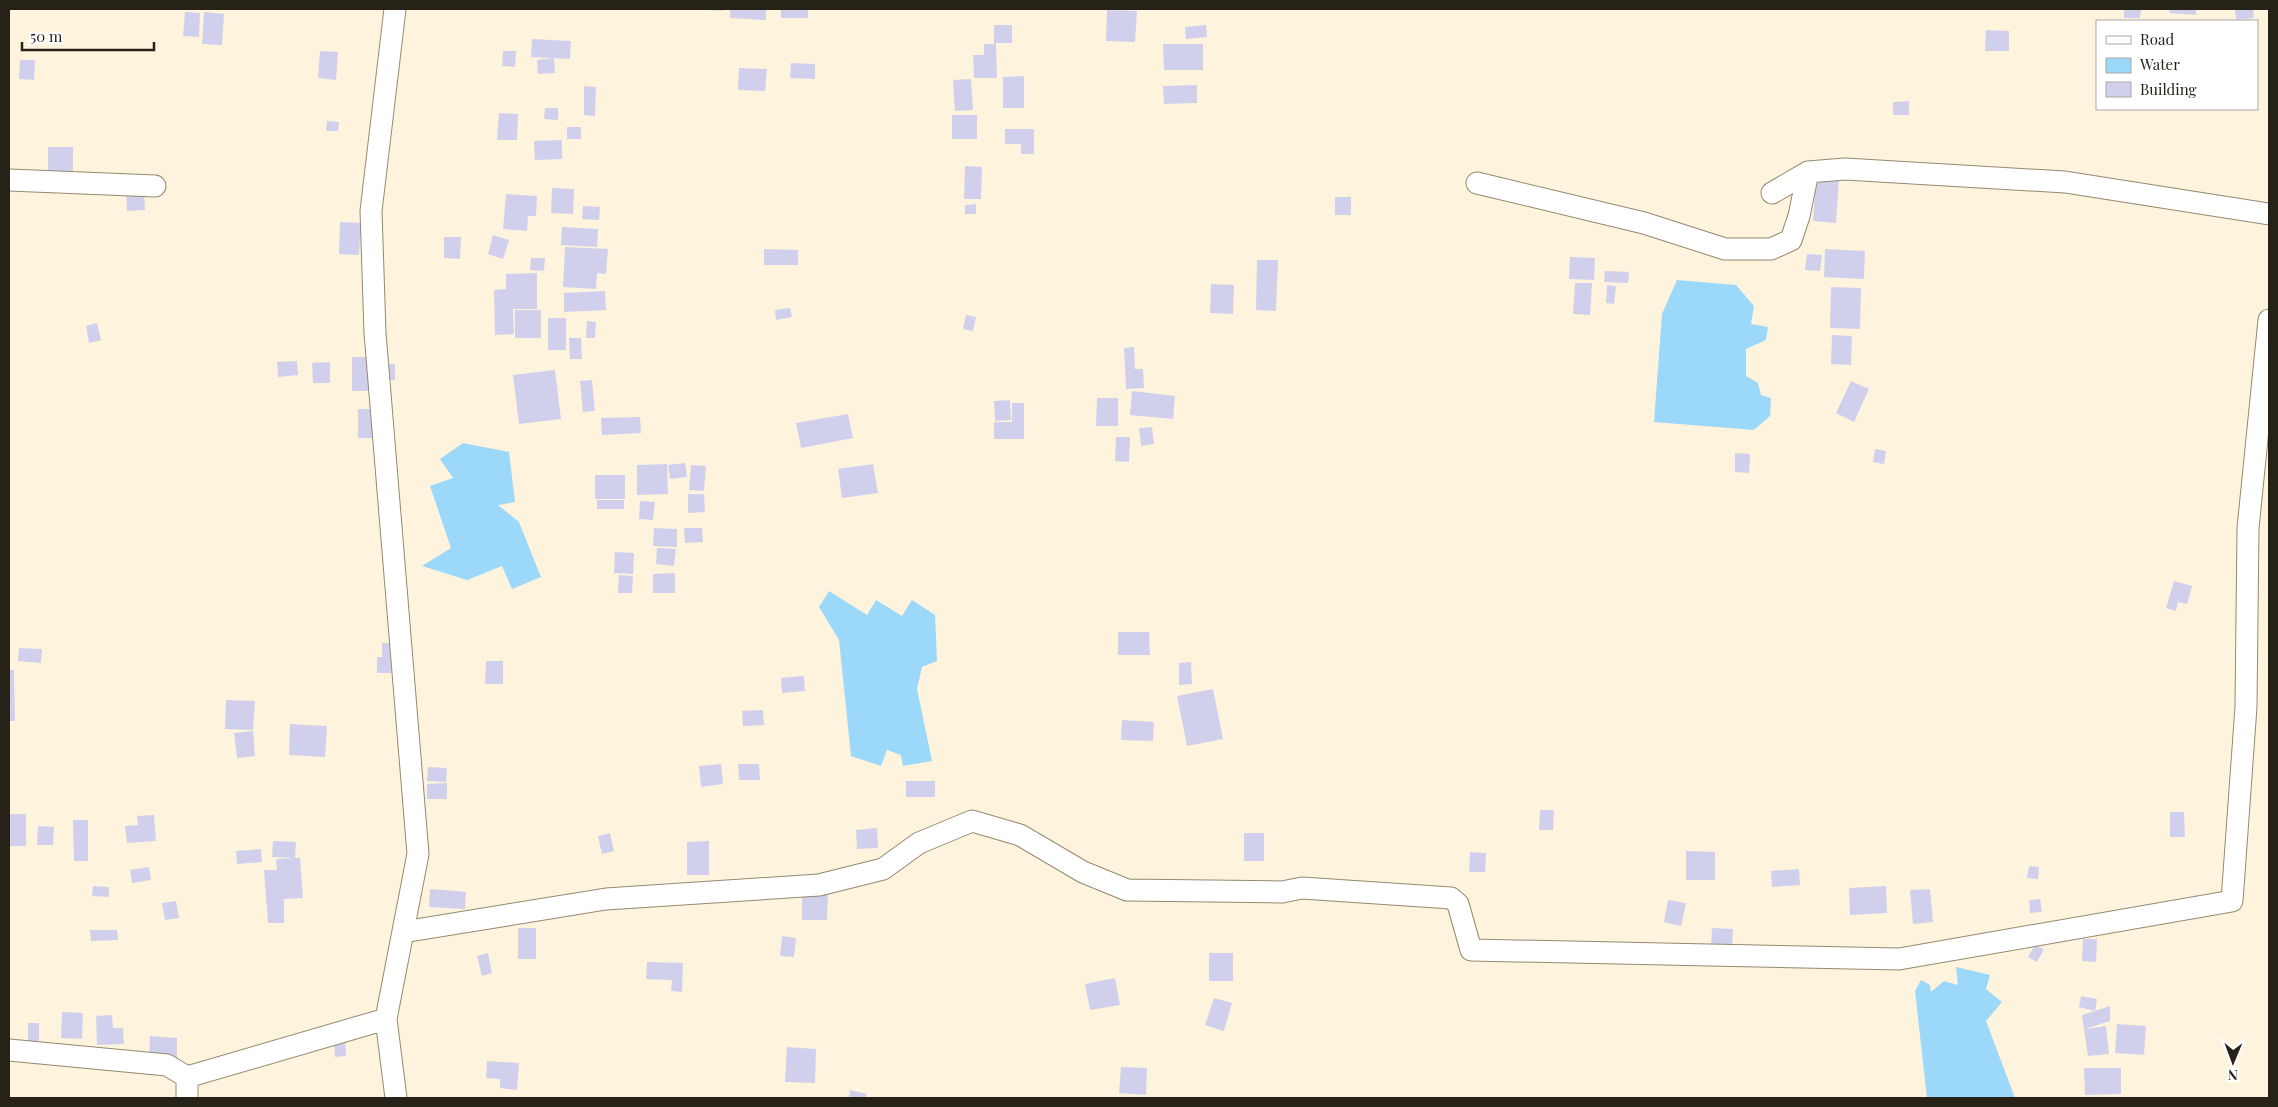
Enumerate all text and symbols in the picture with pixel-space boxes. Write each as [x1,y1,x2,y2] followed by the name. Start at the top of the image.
[22,20,155,52] scale bar
[2096,20,2258,110] legend
[30,26,63,46] text: 50 m
[2140,29,2174,49] text: Road
[2139,54,2180,74] text: Water
[2140,79,2197,99] text: Building
[2208,1037,2258,1087] north arrow
[2228,1066,2238,1085] text: N

